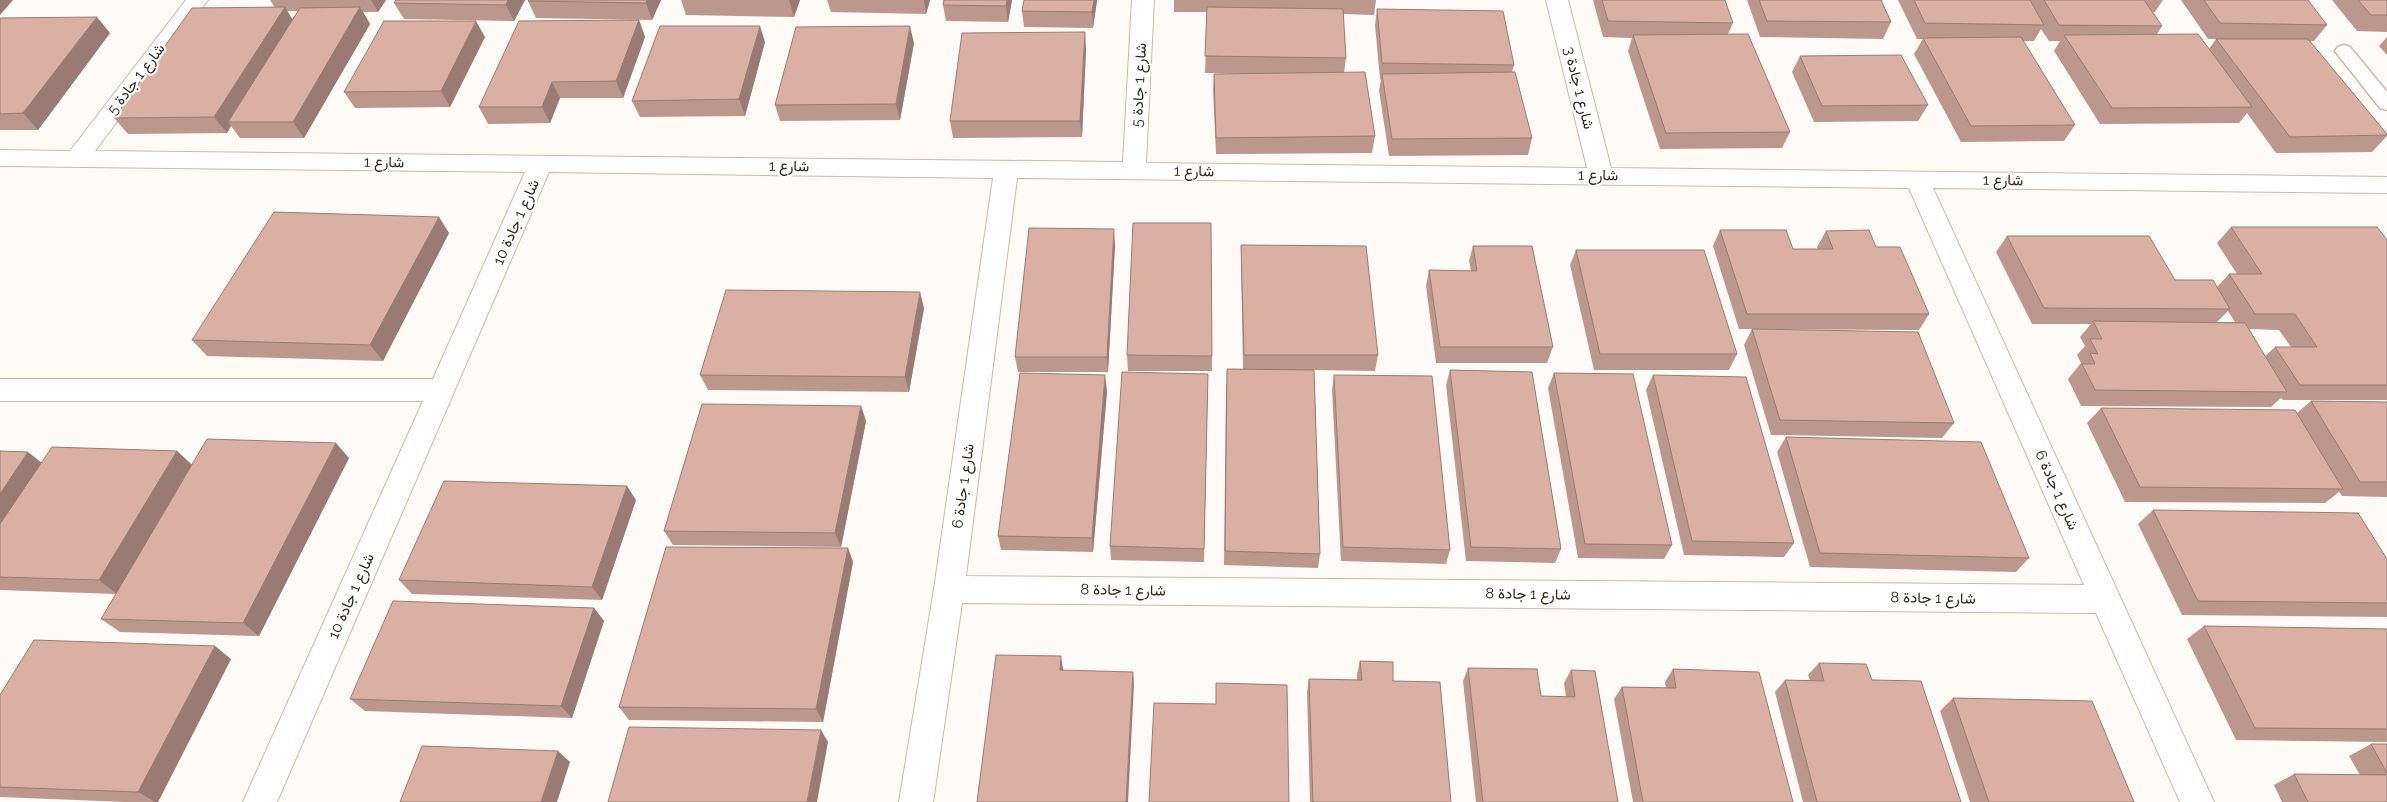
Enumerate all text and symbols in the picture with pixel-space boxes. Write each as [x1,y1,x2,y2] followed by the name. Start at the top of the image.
[103,40,170,119] street label: شارع 1 جادة 5
[1128,42,1152,128] street label: شارع 1 جادة 5
[1558,45,1598,132] street label: شارع 1 جادة 3
[364,153,405,173] street label: شارع 1
[769,157,810,177] street label: شارع 1
[1174,162,1215,182] street label: شارع 1
[1578,166,1619,186] street label: شارع 1
[1983,171,2024,191] street label: شارع 1
[489,176,545,268] street label: شارع 1 جادة 10
[948,442,980,530] street label: شارع 1 جادة 6
[2030,447,2083,534] street label: شارع 1 جادة 6
[324,550,380,642] street label: شارع 1 جادة 10
[1080,580,1166,602] street label: شارع 1 جادة 8
[1485,584,1571,606] street label: شارع 1 جادة 8
[1890,588,1976,610] street label: شارع 1 جادة 8

